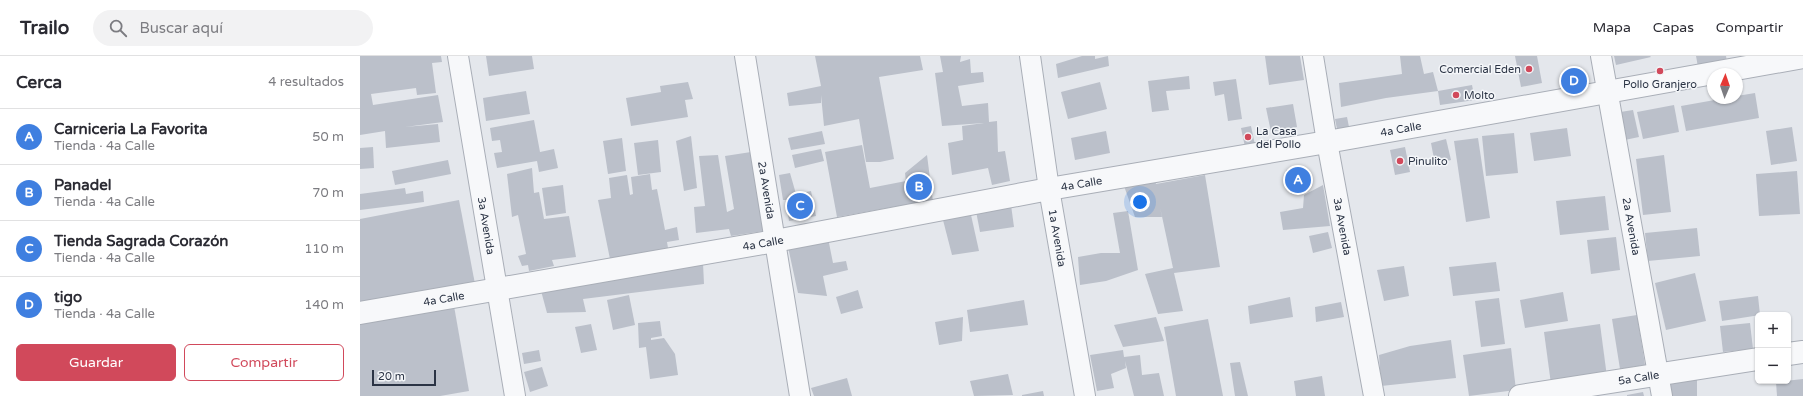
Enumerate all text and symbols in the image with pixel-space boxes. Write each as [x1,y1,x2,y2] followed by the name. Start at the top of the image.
[93,10,373,46] search box
[20,17,69,39] text: Trailo
[107,17,129,39] icon: search
[139,19,223,37] text: Buscar aquí
[1593,19,1631,36] text: Mapa
[1653,19,1694,36] text: Capas
[1716,19,1783,36] text: Compartir
[1439,63,1521,76] place label: Comercial Eden
[1524,64,1534,74] marker: Comercial Eden
[1561,66,1587,96] pin: D
[1655,66,1665,76] marker: Pollo Granjero
[1707,68,1743,104] north arrow
[16,72,62,93] text: Cerca
[268,74,344,90] text: 4 resultados
[1623,78,1697,91] place label: Pollo Granjero
[1464,89,1495,102] place label: Molto
[1451,90,1461,100] marker: Molto
[1379,119,1422,139] street label: 4a Calle
[54,120,208,138] text: Carniceria La Favorita
[1256,125,1301,151] place label: La Casa del Pollo
[24,129,34,145] text: A
[312,129,344,145] text: 50 m
[1243,132,1253,142] marker: La Casa del Pollo
[54,138,155,154] text: Tienda · 4a Calle
[1408,155,1448,168] place label: Pinulito
[1395,156,1405,166] marker: Pinulito
[755,160,777,220] street label: 2a Avenida
[1285,165,1311,195] pin: A
[906,172,932,202] pin: B
[1060,174,1103,194] street label: 4a Calle
[54,176,111,194] text: Panadel
[24,185,34,201] text: B
[312,185,344,201] text: 70 m
[787,191,813,221] pin: C
[1130,192,1150,212] your location
[54,194,155,210] text: Tienda · 4a Calle
[475,196,497,256] street label: 3a Avenida
[1620,196,1643,256] street label: 2a Avenida
[1330,197,1354,256] street label: 3a Avenida
[1046,208,1068,268] street label: 1a Avenida
[54,232,228,250] text: Tienda Sagrada Corazón
[741,234,785,254] street label: 4a Calle
[24,241,34,257] text: C
[304,241,344,257] text: 110 m
[54,250,155,266] text: Tienda · 4a Calle
[54,288,82,306] text: tigo
[422,289,465,309] street label: 4a Calle
[24,297,34,313] text: D
[304,297,344,313] text: 140 m
[54,306,155,322] text: Tienda · 4a Calle
[1755,312,1791,384] map controls
[1755,312,1791,348] button: +
[16,344,176,381] button: Guardar
[184,344,344,381] button: Compartir
[1755,348,1791,384] button: −
[372,368,436,387] scale bar
[1617,368,1660,388] street label: 5a Calle
[378,370,405,383] text: 20 m

